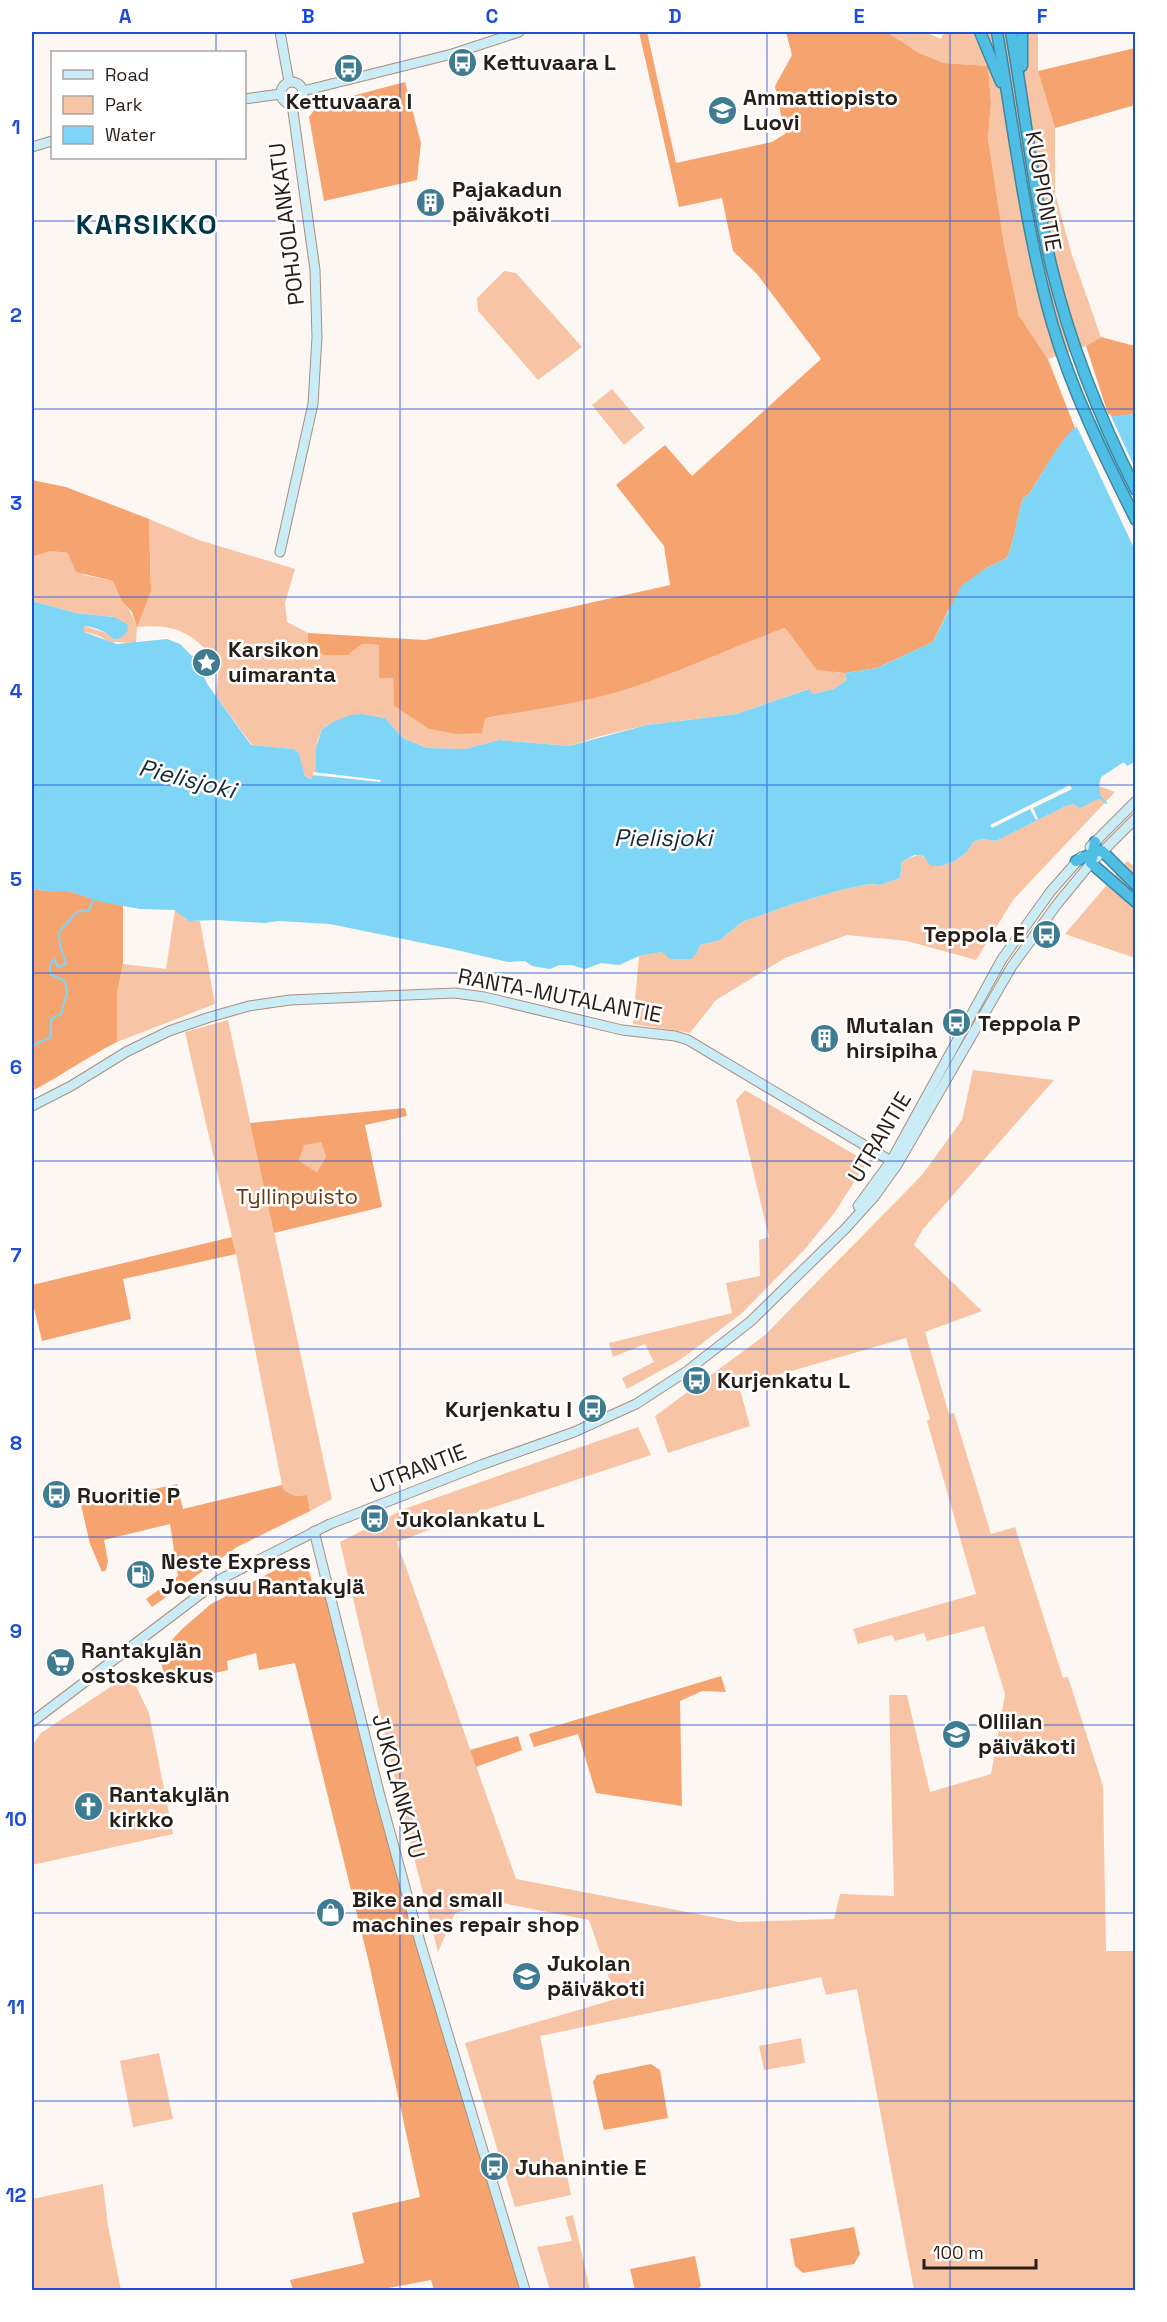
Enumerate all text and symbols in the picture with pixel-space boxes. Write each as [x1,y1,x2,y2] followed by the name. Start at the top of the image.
[119,3,132,29] text: A
[301,3,315,29] text: B
[486,3,499,29] text: C
[668,3,682,29] text: D
[853,3,865,29] text: E
[1037,3,1048,29] text: F
[446,46,478,78] bus stop icon: Kettuvaara L
[483,48,616,76] place label: Kettuvaara L
[51,51,246,159] legend
[333,53,365,85] bus stop icon: Kettuvaara I
[105,63,149,86] text: Road
[743,83,898,136] place label: Ammattiopisto Luovi
[286,87,412,115] place label: Kettuvaara I
[105,93,143,116] text: Park
[706,94,738,126] school or university icon: Ammattiopisto Luovi
[11,114,21,140] text: 1
[105,123,156,146] text: Water
[1020,129,1068,253] street label: KUOPIONTIE
[262,141,310,307] street label: POHJOLANKATU
[452,175,562,228] place label: Pajakadun päiväkoti
[415,186,447,218] building icon: Pajakadun päiväkoti
[76,206,218,242] district label: KARSIKKO
[10,302,22,328] text: 2
[10,490,22,516] text: 3
[228,635,336,688] place label: Karsikon uimaranta
[191,646,223,678] place icon: Karsikon uimaranta
[10,678,23,704] text: 4
[136,752,242,806] water label: Pielisjoki
[614,822,715,853] water label: Pielisjoki
[10,866,22,892] text: 5
[1030,918,1062,950] bus stop icon: Teppola E
[924,920,1025,948] place label: Teppola E
[456,961,664,1029] street label: RANTA-MUTALANTIE
[941,1007,973,1039] bus stop icon: Teppola P
[978,1009,1081,1037] place label: Teppola P
[846,1011,938,1064] place label: Mutalan hirsipiha
[809,1022,841,1054] building icon: Mutalan hirsipiha
[10,1054,22,1080] text: 6
[841,1087,917,1187] street label: UTRANTIE
[236,1182,358,1210] park label: Tyllinpuisto
[10,1242,22,1268] text: 7
[680,1364,712,1396] bus stop icon: Kurjenkatu L
[717,1366,850,1394] place label: Kurjenkatu L
[577,1393,609,1425] bus stop icon: Kurjenkatu I
[445,1395,572,1423] place label: Kurjenkatu I
[10,1430,22,1456] text: 8
[366,1437,470,1499] street label: UTRANTIE
[40,1479,72,1511] bus stop icon: Ruoritie P
[77,1481,180,1509] place label: Ruoritie P
[359,1503,391,1535] bus stop icon: Jukolankatu L
[396,1505,545,1533] place label: Jukolankatu L
[161,1547,365,1600] place label: Neste Express Joensuu Rantakylä
[124,1558,156,1590] fuel station icon: Neste Express Joensuu Rantakylä
[10,1618,22,1644] text: 9
[81,1636,214,1689] place label: Rantakylän ostoskeskus
[44,1647,76,1679] supermarket icon: Rantakylän ostoskeskus
[978,1707,1076,1760] place label: Ollilan päiväkoti
[366,1710,432,1862] street label: JUKOLANKATU
[941,1718,973,1750] school or university icon: Ollilan päiväkoti
[109,1780,230,1833] place label: Rantakylän kirkko
[72,1791,104,1823] church icon: Rantakylän kirkko
[5,1806,27,1832] text: 10
[352,1885,579,1938] place label: Bike and small machines repair shop
[315,1896,347,1928] shop icon: Bike and small machines repair shop
[547,1949,645,2002] place label: Jukolan päiväkoti
[510,1960,542,1992] school or university icon: Jukolan päiväkoti
[7,1994,25,2020] text: 11
[478,2151,510,2183] bus stop icon: Juhanintie E
[515,2153,647,2181] place label: Juhanintie E
[6,2182,27,2208] text: 12
[924,2232,1036,2270] scale bar
[933,2241,984,2264] text: 100 m

